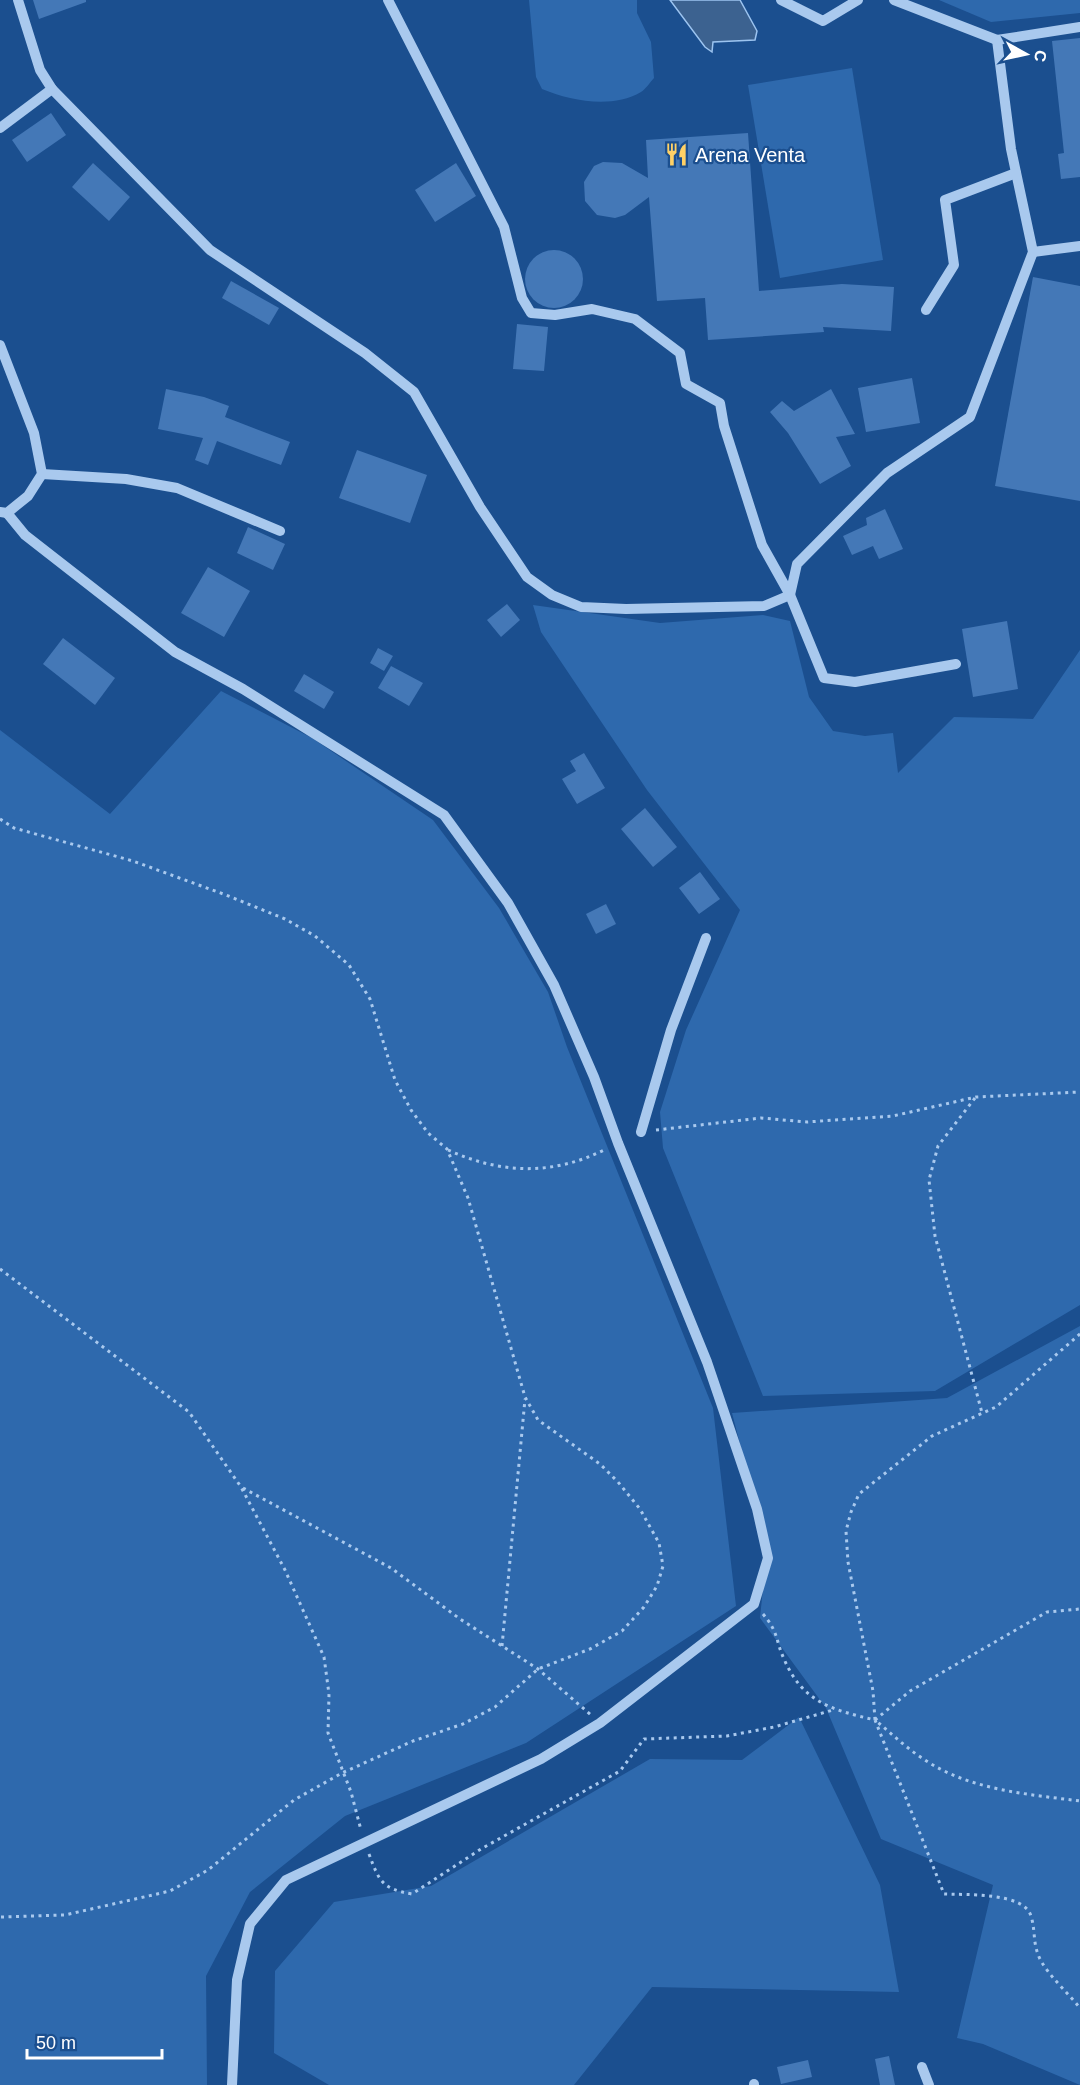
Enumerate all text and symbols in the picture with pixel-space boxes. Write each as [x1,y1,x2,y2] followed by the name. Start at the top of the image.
[996,24,1056,84] north arrow
[1031,49,1050,63] text: С
[664,142,690,168] restaurant icon: Arena Venta
[695,144,806,166] place label: Arena Venta
[27,2022,162,2060] scale bar
[36,2033,76,2053] text: 50 m

